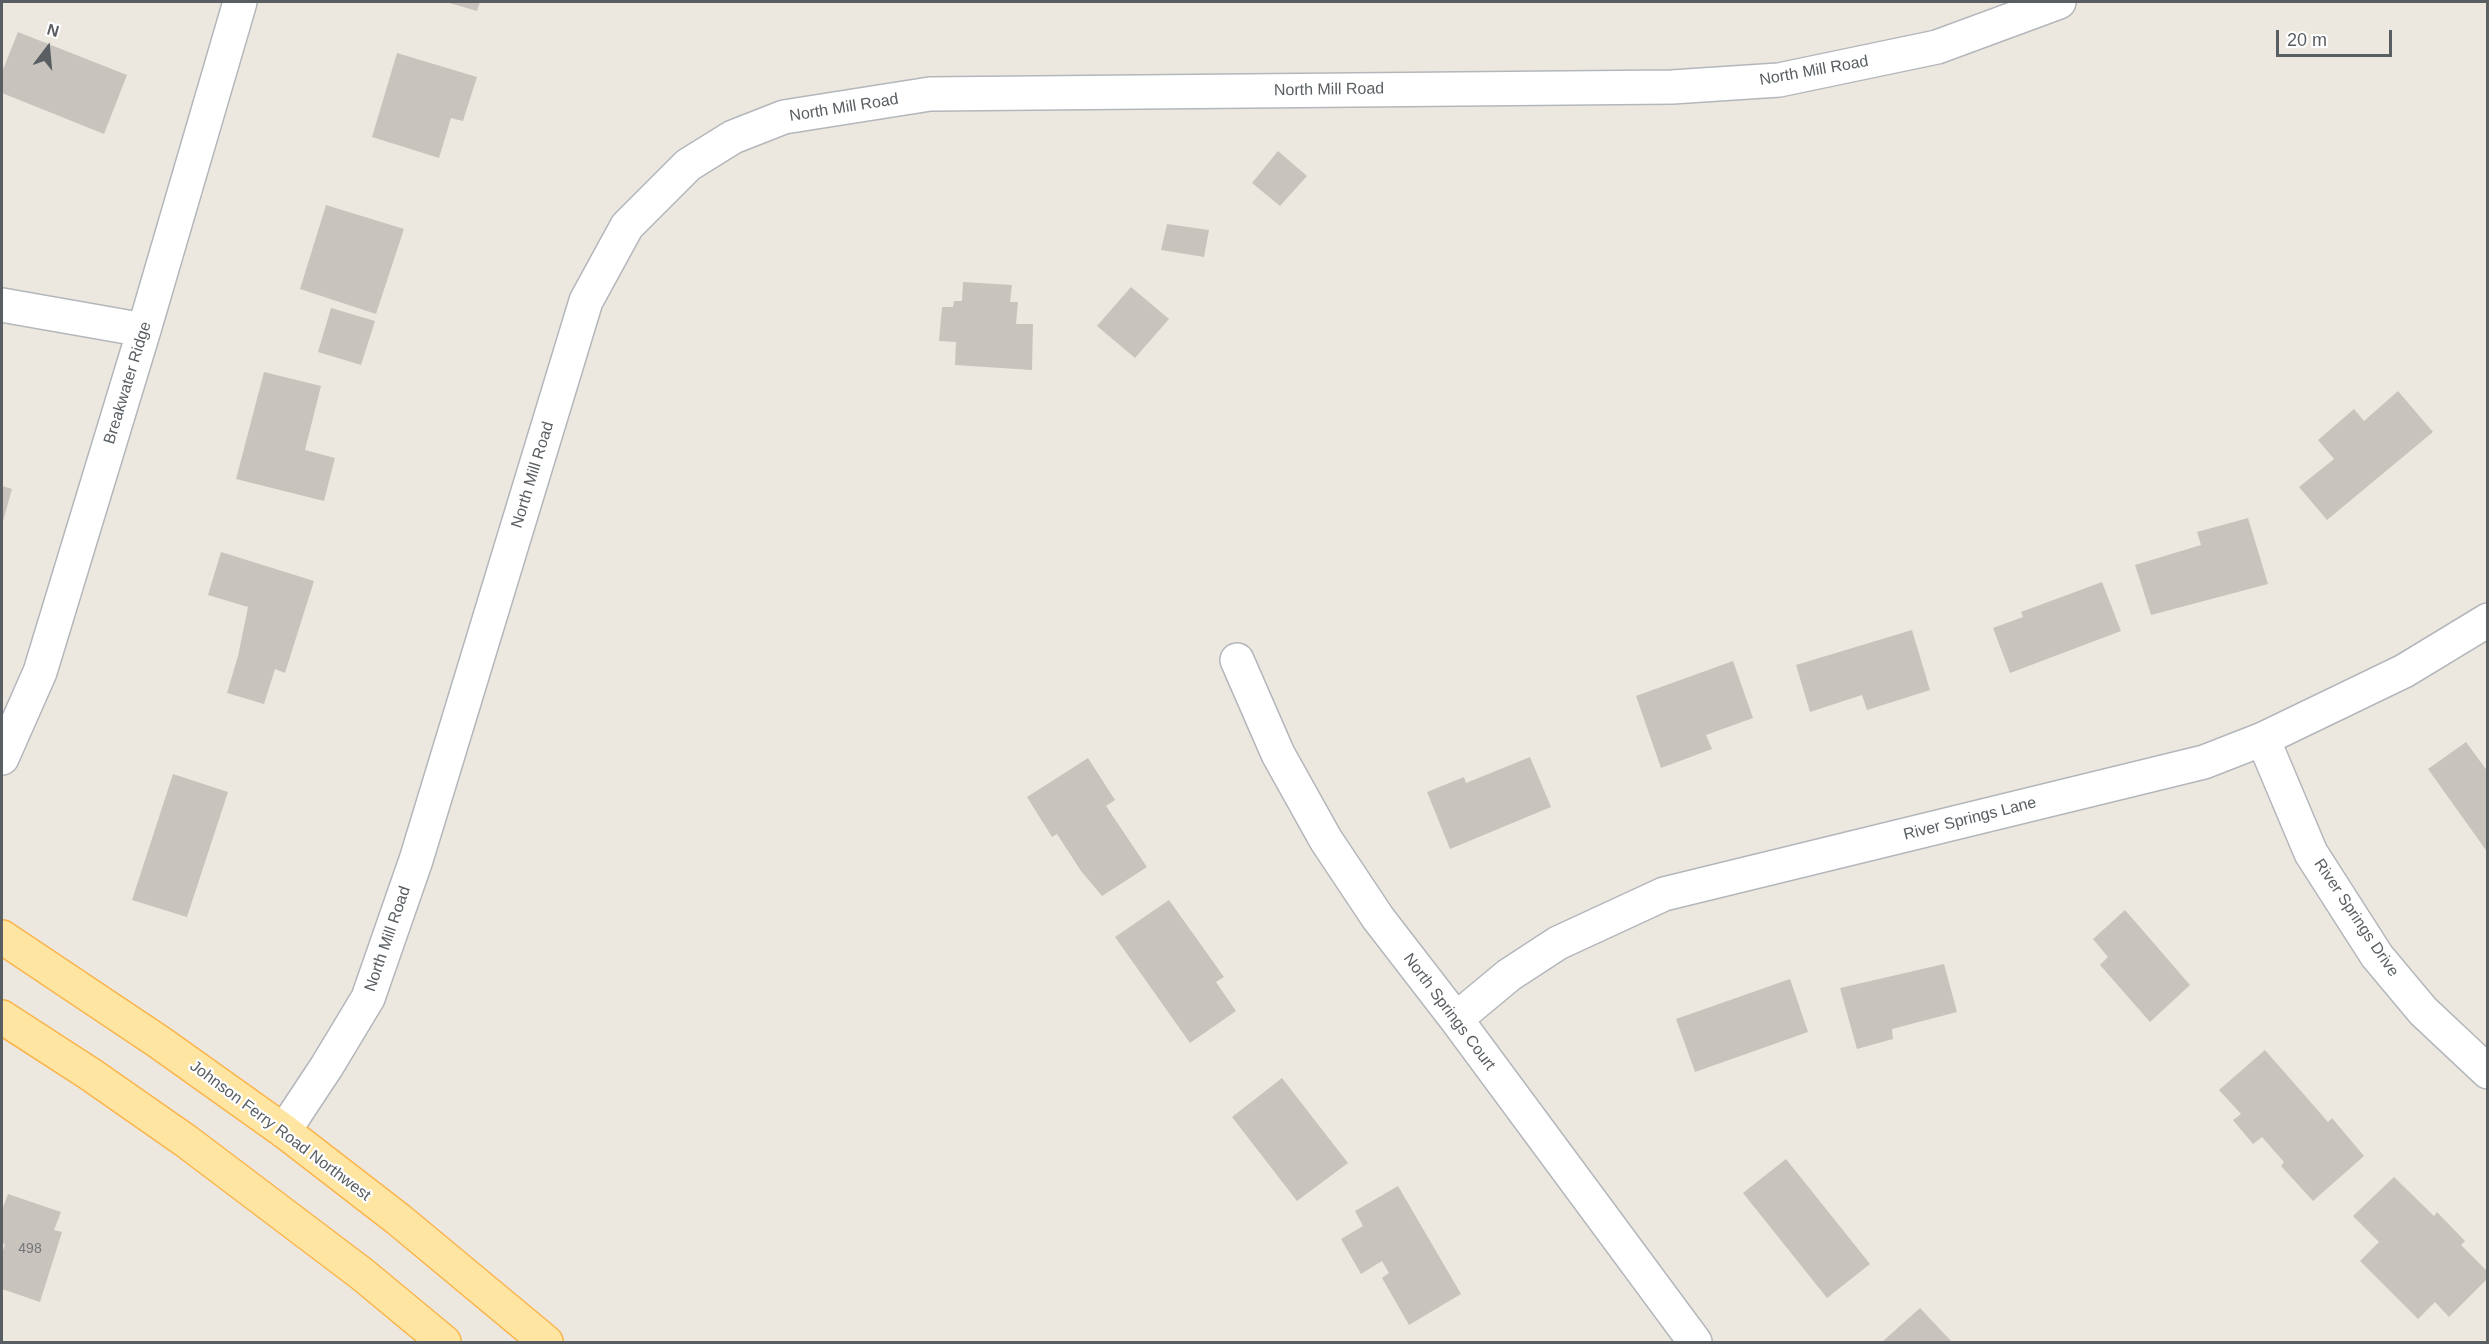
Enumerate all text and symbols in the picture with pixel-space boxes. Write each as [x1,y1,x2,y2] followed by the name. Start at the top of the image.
[18,18,78,78] north arrow
[2279,18,2394,56] scale bar
[45,20,61,40] text: N
[2287,30,2327,50] text: 20 m
[1758,52,1870,90] street label: North Mill Road
[1274,79,1384,101] street label: North Mill Road
[788,90,900,126] street label: North Mill Road
[100,319,156,447] street label: Breakwater Ridge
[508,419,558,531] street label: North Mill Road
[1902,793,2038,845] street label: River Springs Lane
[2310,856,2402,980] street label: River Springs Drive
[361,884,415,994] street label: North Mill Road
[1399,950,1499,1074] street label: North Springs Court
[186,1057,374,1205] street label: Johnson Ferry Road Northwest
[18,1241,42,1257] house number: 498

